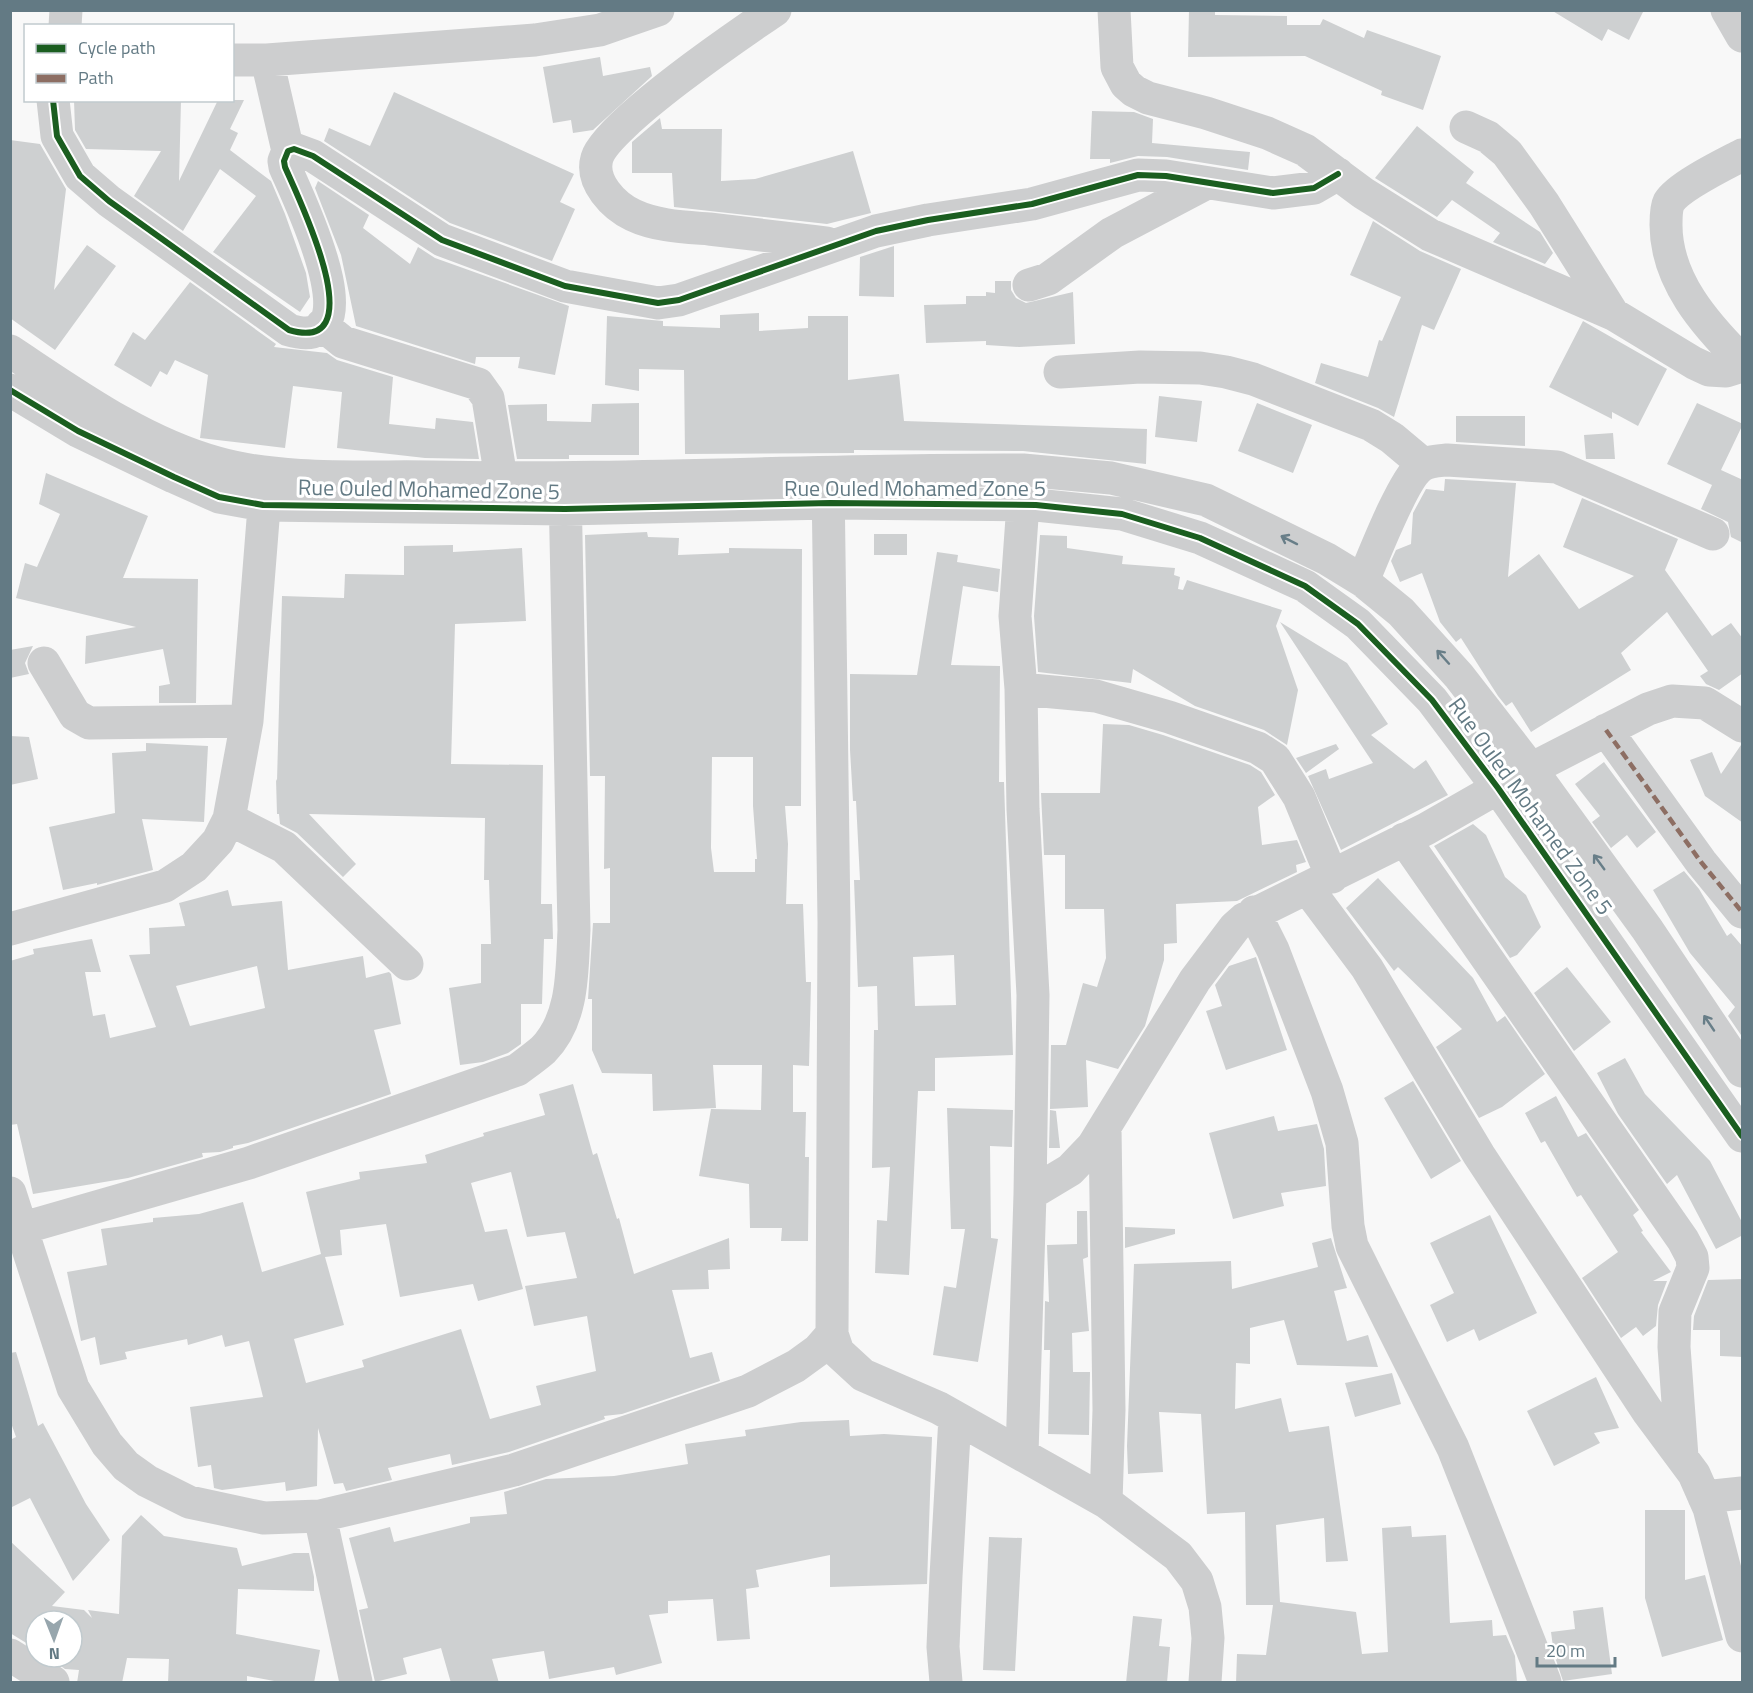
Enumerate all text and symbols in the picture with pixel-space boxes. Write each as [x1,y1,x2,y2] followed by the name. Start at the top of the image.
[24,24,234,102] legend
[78,34,156,61] text: Cycle path
[78,64,114,91] text: Path
[298,470,560,508] street label: Rue Ouled Mohamed Zone 5
[784,471,1046,505] street label: Rue Ouled Mohamed Zone 5
[1281,534,1299,545] one-way arrow
[1436,650,1450,665] one-way arrow
[1440,690,1622,922] street label: Rue Ouled Mohamed Zone 5
[1593,855,1605,871] one-way arrow
[1703,1015,1715,1032] one-way arrow
[24,1609,84,1669] north arrow
[1537,1630,1615,1668] scale bar
[1546,1637,1585,1664] text: 20 m
[49,1642,60,1666] text: N

